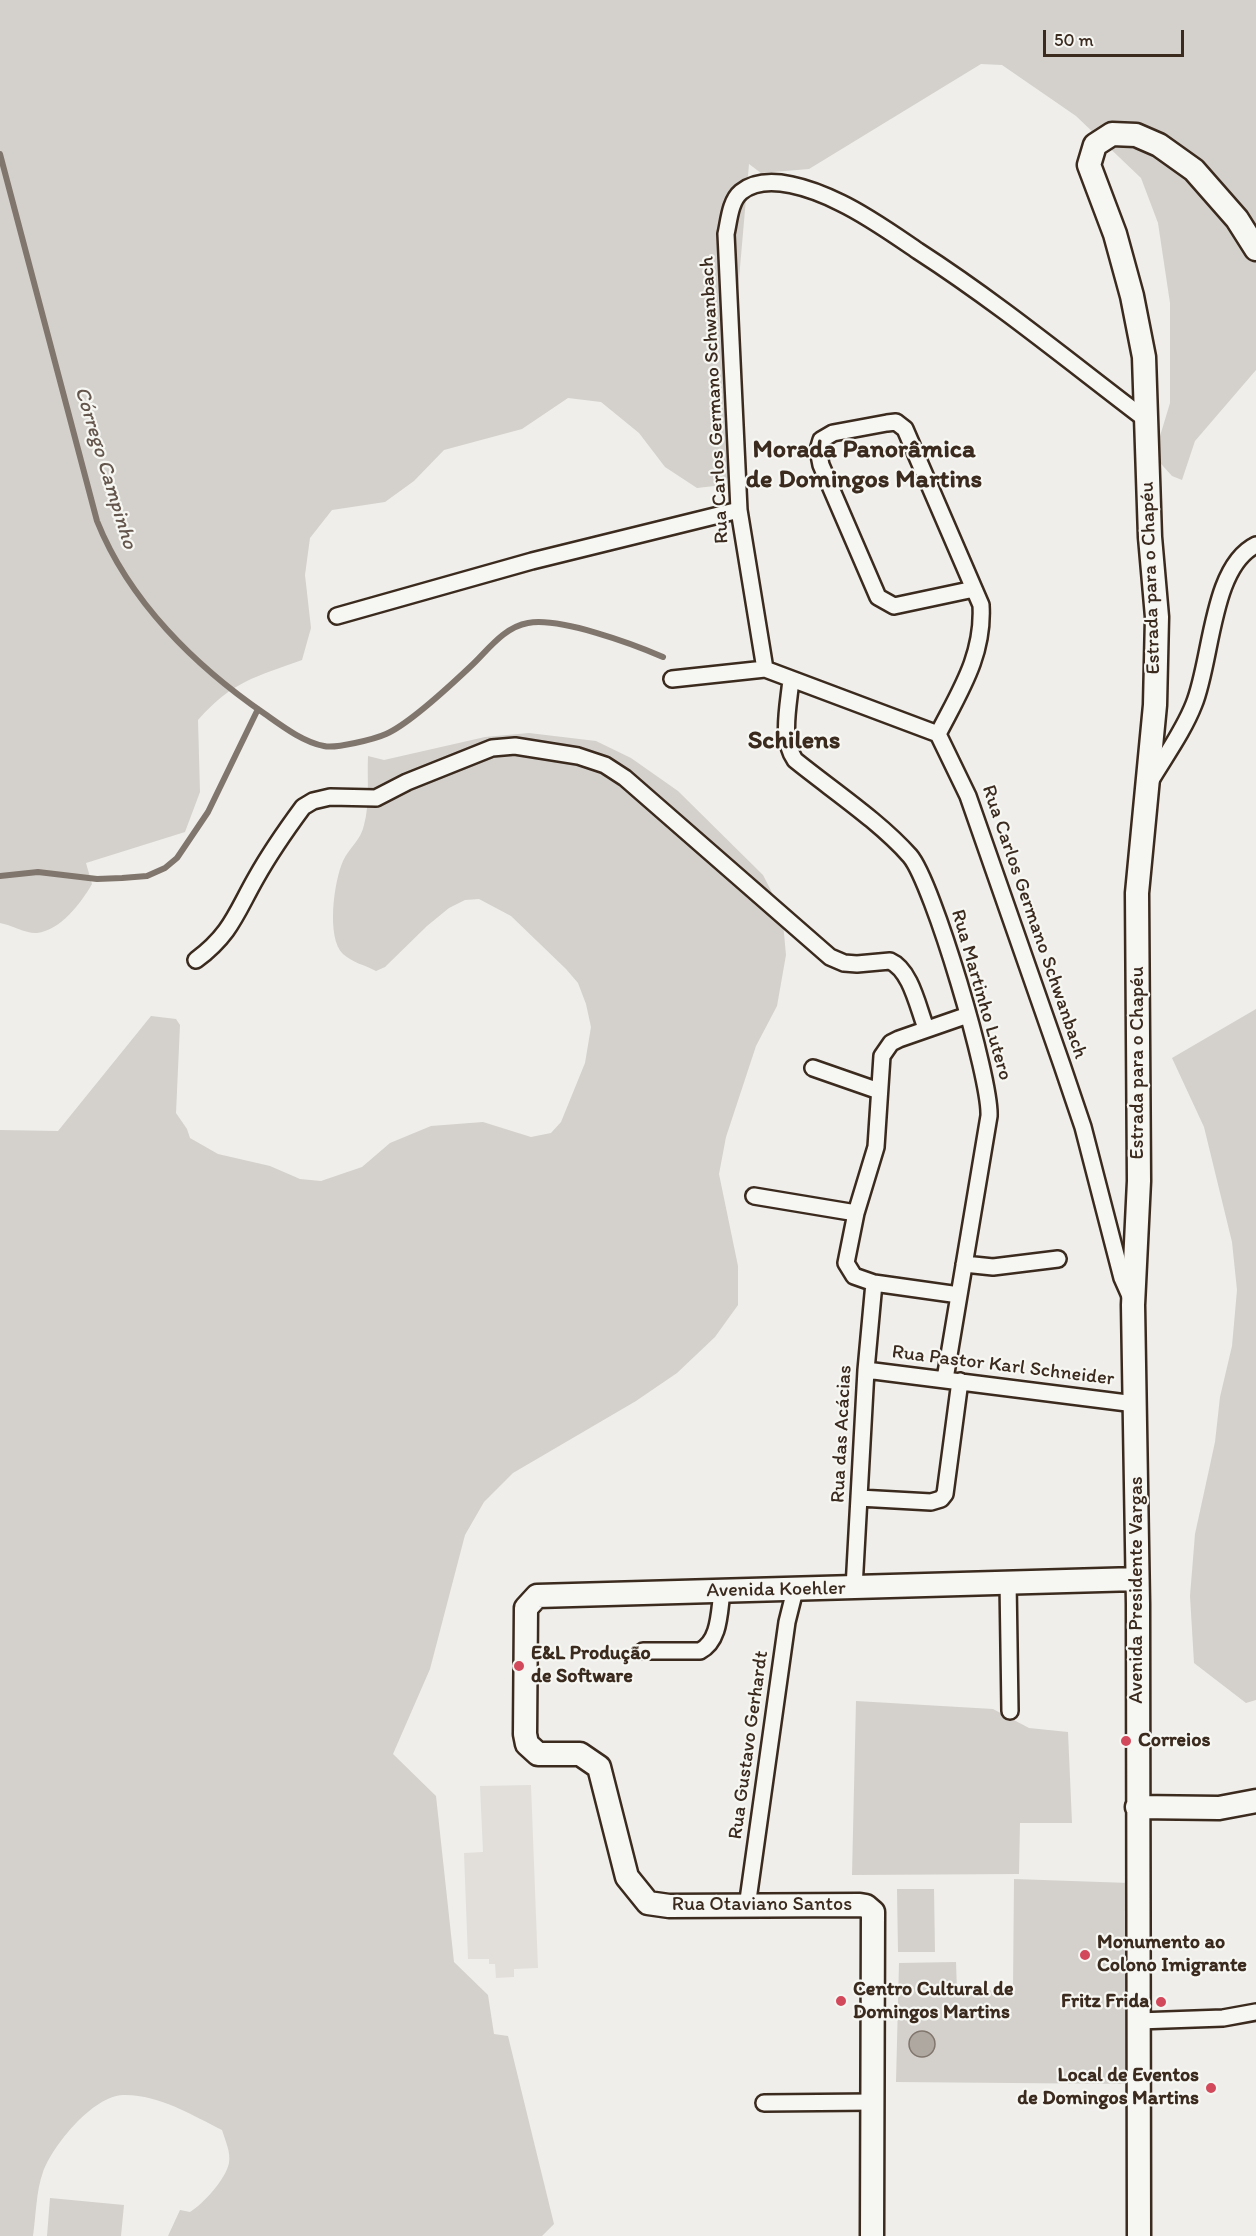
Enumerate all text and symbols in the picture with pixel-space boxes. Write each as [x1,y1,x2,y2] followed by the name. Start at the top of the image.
[1046,18,1187,56] scale bar
[1054,29,1094,51] text: 50 m
[695,256,735,544] street label: Rua Carlos Germano Schwanbach
[68,384,142,552] water label: Córrego Campinho
[746,434,982,496] district label: Morada Panorâmica de Domingos Martins
[1136,481,1166,675] street label: Estrada para o Chapéu
[748,725,840,757] district label: Schilens
[976,782,1092,1062] street label: Rua Carlos Germano Schwanbach
[945,907,1017,1083] street label: Rua Martinho Lutero
[1126,966,1150,1160] street label: Estrada para o Chapéu
[890,1340,1116,1392] street label: Rua Pastor Karl Schneider
[826,1364,858,1504] street label: Rua das Acácias
[1125,1476,1149,1704] street label: Avenida Presidente Vargas
[706,1577,846,1603] street label: Avenida Koehler
[531,1642,651,1689] place label: E&L Produção de Software
[724,1649,774,1841] street label: Rua Gustavo Gerhardt
[512,1659,526,1673] marker: E&L Produção de Software
[1138,1729,1210,1753] place label: Correios
[1119,1734,1133,1748] marker: Correios
[672,1893,852,1917] street label: Rua Otaviano Santos
[1097,1931,1247,1978] place label: Monumento ao Colono Imigrante
[1078,1948,1092,1962] marker: Monumento ao Colono Imigrante
[853,1978,1014,2025] place label: Centro Cultural de Domingos Martins
[1061,1990,1149,2014] place label: Fritz Frida
[834,1994,848,2008] marker: Centro Cultural de Domingos Martins
[1154,1995,1168,2009] marker: Fritz Frida
[1017,2064,1199,2111] place label: Local de Eventos de Domingos Martins
[1204,2081,1218,2095] marker: Local de Eventos de Domingos Martins

